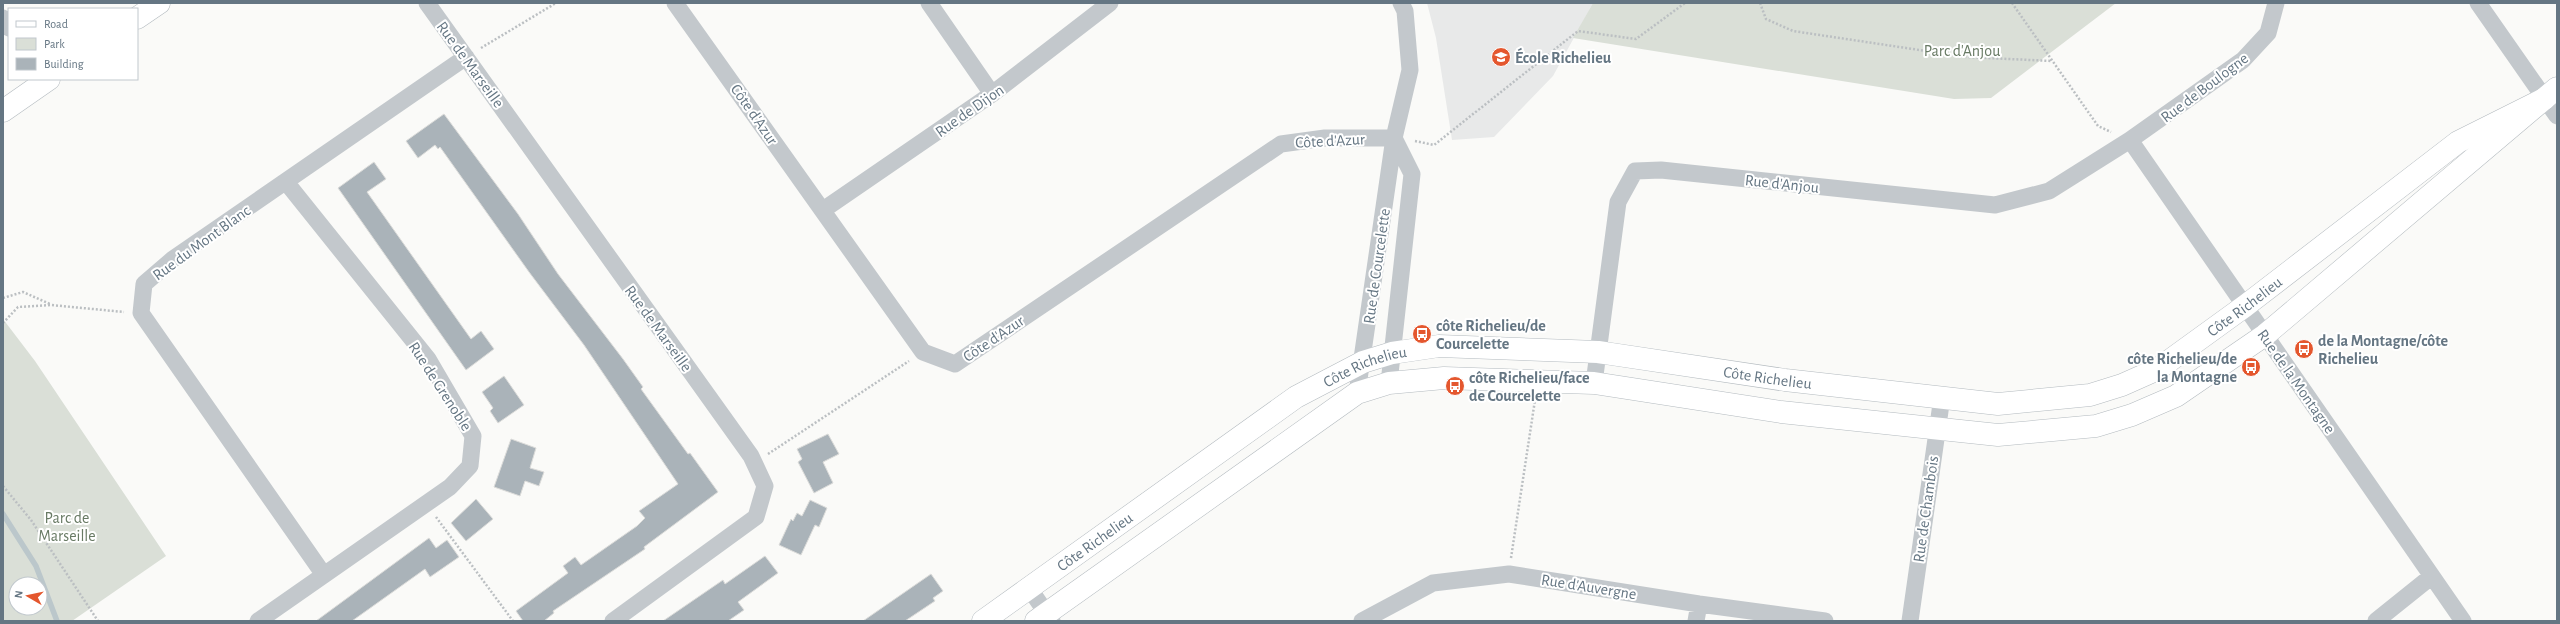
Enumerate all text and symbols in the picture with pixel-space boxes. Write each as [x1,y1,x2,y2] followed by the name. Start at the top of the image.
[8,8,138,80] legend
[44,18,68,30] text: Road
[434,18,507,111] street label: Rue de Marseille
[44,38,65,50] text: Park
[1924,43,2000,60] park label: Parc d'Anjou
[1490,46,1512,68] school or university icon: École Richelieu
[1515,47,1612,66] place label: École Richelieu
[2158,50,2251,126] street label: Rue de Boulogne
[44,58,84,70] text: Building
[728,81,781,148] street label: Côte d'Azur
[932,81,1007,141] street label: Rue de Dijon
[1295,131,1366,151] street label: Côte d'Azur
[1744,172,1820,197] street label: Rue d'Anjou
[150,202,253,283] street label: Rue du Mont Blanc
[1361,207,1393,325] street label: Rue de Courcelette
[2204,274,2285,340] street label: Côte Richelieu
[622,282,695,375] street label: Rue de Marseille
[960,312,1028,365] street label: Côte d'Azur
[1436,318,1546,352] place label: côte Richelieu/de Courcelette
[1411,323,1433,345] bus stop icon: côte Richelieu/de Courcelette
[2254,327,2338,437] street label: Rue de la Montagne
[2318,333,2448,367] place label: de la Montagne/côte Richelieu
[2293,338,2315,360] bus stop icon: de la Montagne/côte Richelieu
[406,339,475,434] street label: Rue de Grenoble
[1321,344,1408,390] street label: Côte Richelieu
[2127,351,2237,385] place label: côte Richelieu/de la Montagne
[2240,356,2262,378] bus stop icon: côte Richelieu/de la Montagne
[1722,364,1812,392] street label: Côte Richelieu
[1469,370,1590,404] place label: côte Richelieu/face de Courcelette
[1444,375,1466,397] bus stop icon: côte Richelieu/face de Courcelette
[1911,455,1941,564] street label: Rue de Chambois
[38,510,96,544] park label: Parc de Marseille
[1054,510,1136,574] street label: Côte Richelieu
[1540,572,1638,602] street label: Rue d'Auvergne
[8,576,48,616] north arrow
[13,590,25,599] text: N

